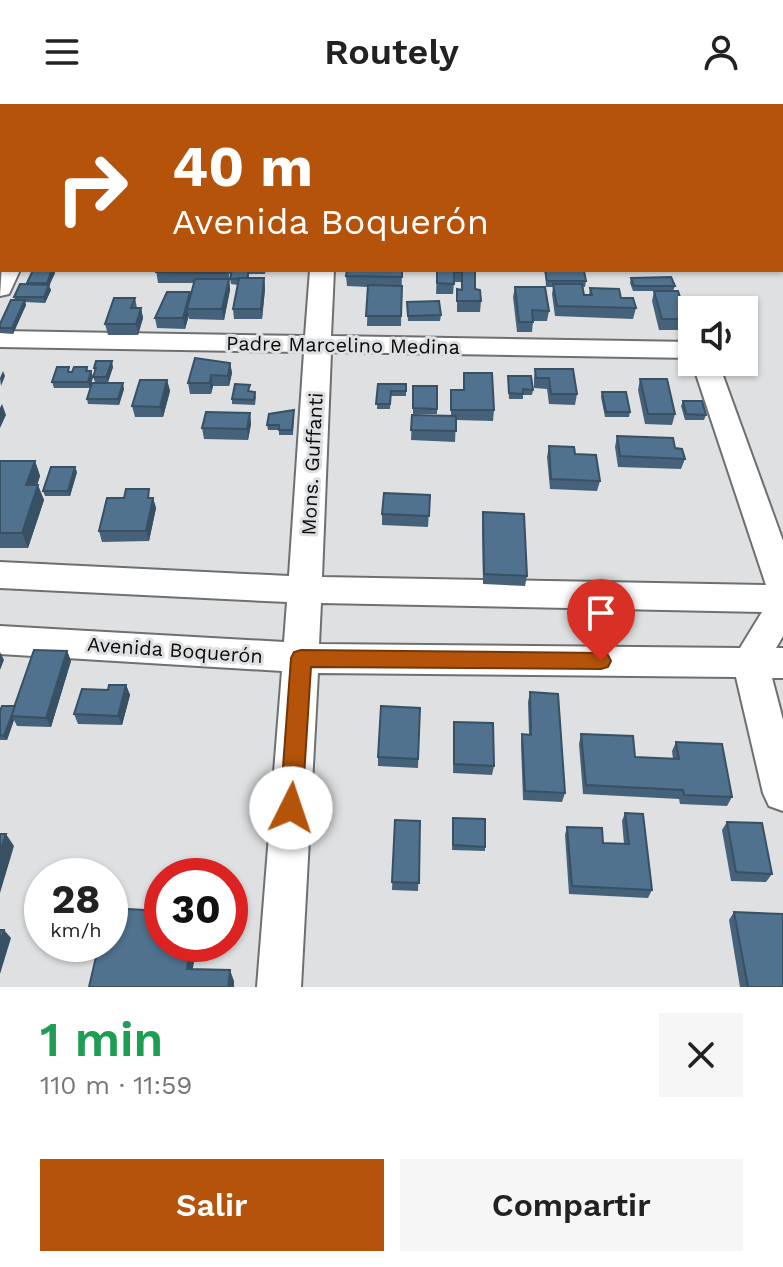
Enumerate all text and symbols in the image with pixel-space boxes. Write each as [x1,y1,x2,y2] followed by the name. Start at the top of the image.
[40,30,84,74] icon: menu
[699,30,743,74] icon: person
[324,31,459,73] text: Routely
[172,134,313,200] text: 40 m
[40,136,144,240] icon: right
[172,201,489,243] text: Avenida Boquerón
[678,296,758,376] map controls
[678,296,758,376] button: sound
[226,331,460,359] street label: Padre Marcelino Medina
[296,392,328,536] street label: Mons. Guffanti
[567,579,635,661] pin
[579,591,623,635] icon: arrive
[86,632,264,668] street label: Avenida Boquerón
[249,766,333,850] position arrow
[144,858,248,962] speed limit sign: 30
[52,876,100,923] text: 28
[50,918,102,942] text: km/h
[40,1011,163,1068] text: 1 min
[659,1013,743,1097] button: close
[40,1070,192,1100] text: 110 m · 11:59
[40,1159,384,1251] button: Salir
[400,1159,743,1251] button: Compartir

